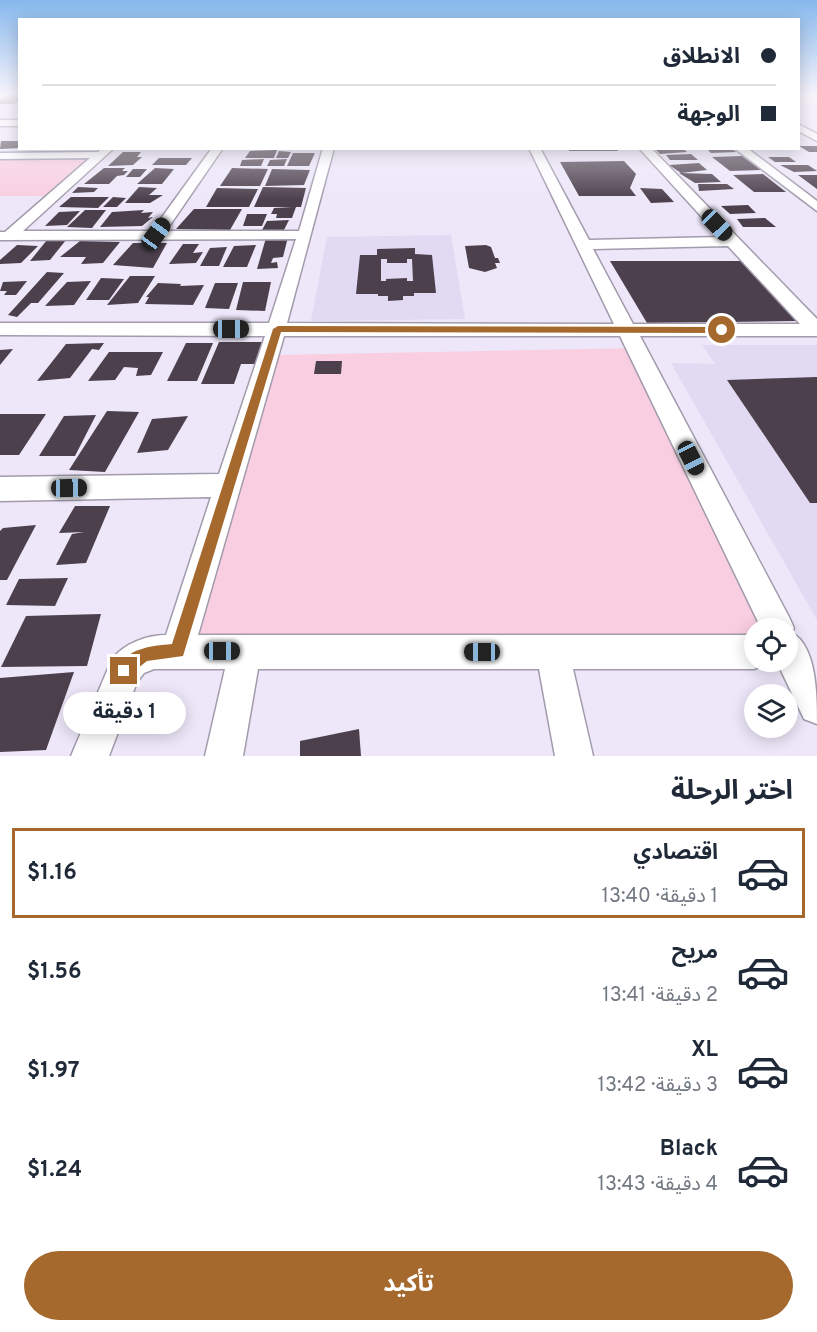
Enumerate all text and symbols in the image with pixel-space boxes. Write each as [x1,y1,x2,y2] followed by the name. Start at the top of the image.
[663,44,740,71] text: الانطلاق
[677,102,740,129] text: الوجهة
[698,206,736,244] car
[138,214,174,254] car
[708,316,735,343] route start
[213,320,249,338] car
[675,438,707,478] car
[51,479,87,497] car
[744,618,798,738] map controls
[744,618,798,672] button: locate
[204,642,240,660] car
[464,643,500,661] car
[110,657,137,684] route end
[744,684,798,738] button: layers
[63,692,186,734] callout: 1 دقيقة
[93,700,156,726] text: 1 دقيقة
[671,775,793,809] text: اختر الرحلة
[633,840,718,867] text: اقتصادي
[736,846,790,900] icon: car
[27,860,77,887] text: $1.16
[602,884,718,910] text: 1 دقيقة · 13:40
[672,939,718,966] text: مريح
[736,945,790,999] icon: car
[27,959,82,986] text: $1.56
[602,983,718,1009] text: 2 دقيقة · 13:41
[691,1037,718,1064] text: XL
[736,1044,790,1098] icon: car
[27,1058,79,1085] text: $1.97
[598,1073,718,1099] text: 3 دقيقة · 13:42
[660,1136,718,1163] text: Black
[736,1143,790,1197] icon: car
[27,1157,82,1184] text: $1.24
[597,1172,718,1198] text: 4 دقيقة · 13:43
[24,1251,793,1320] button: تأكيد

